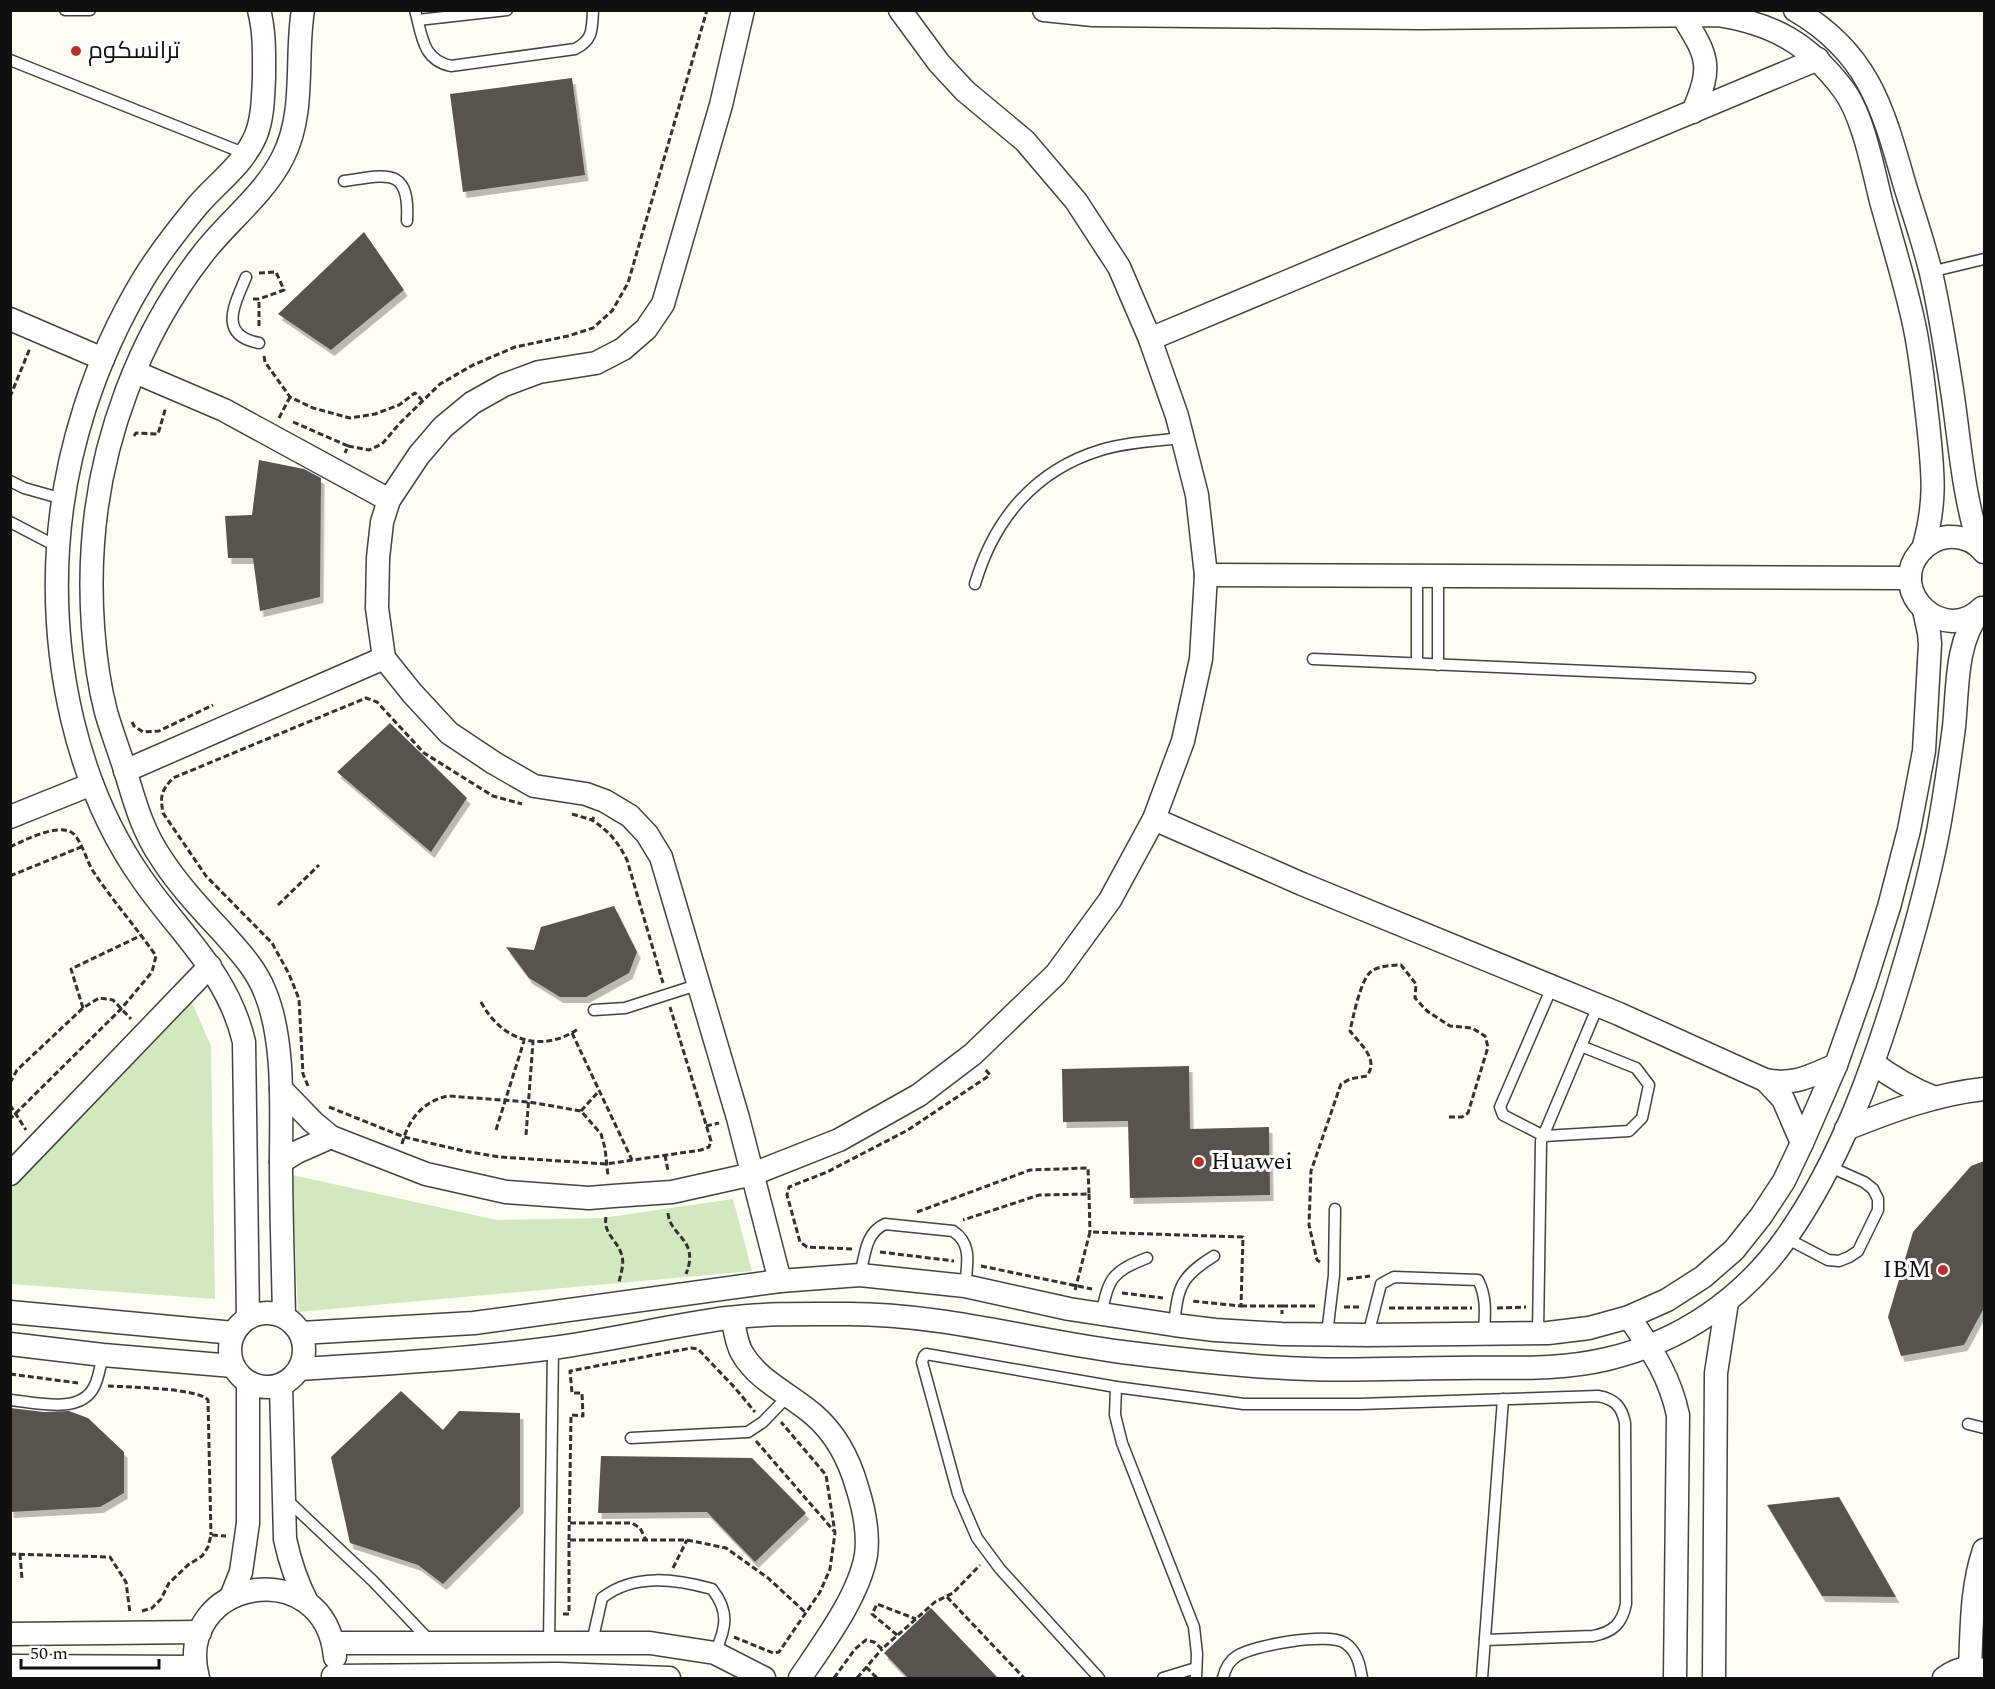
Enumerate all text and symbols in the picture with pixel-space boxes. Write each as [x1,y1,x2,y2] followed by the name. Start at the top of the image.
[88,33,180,69] place label: ترانسكوم
[69,44,83,58] marker: ترانسكوم
[1211,1144,1293,1180] place label: Huawei
[1192,1155,1206,1169] marker: Huawei
[1883,1252,1931,1288] place label: IBM
[1936,1263,1950,1277] marker: IBM
[21,1632,159,1670] scale bar
[30,1640,68,1667] text: 50 m

